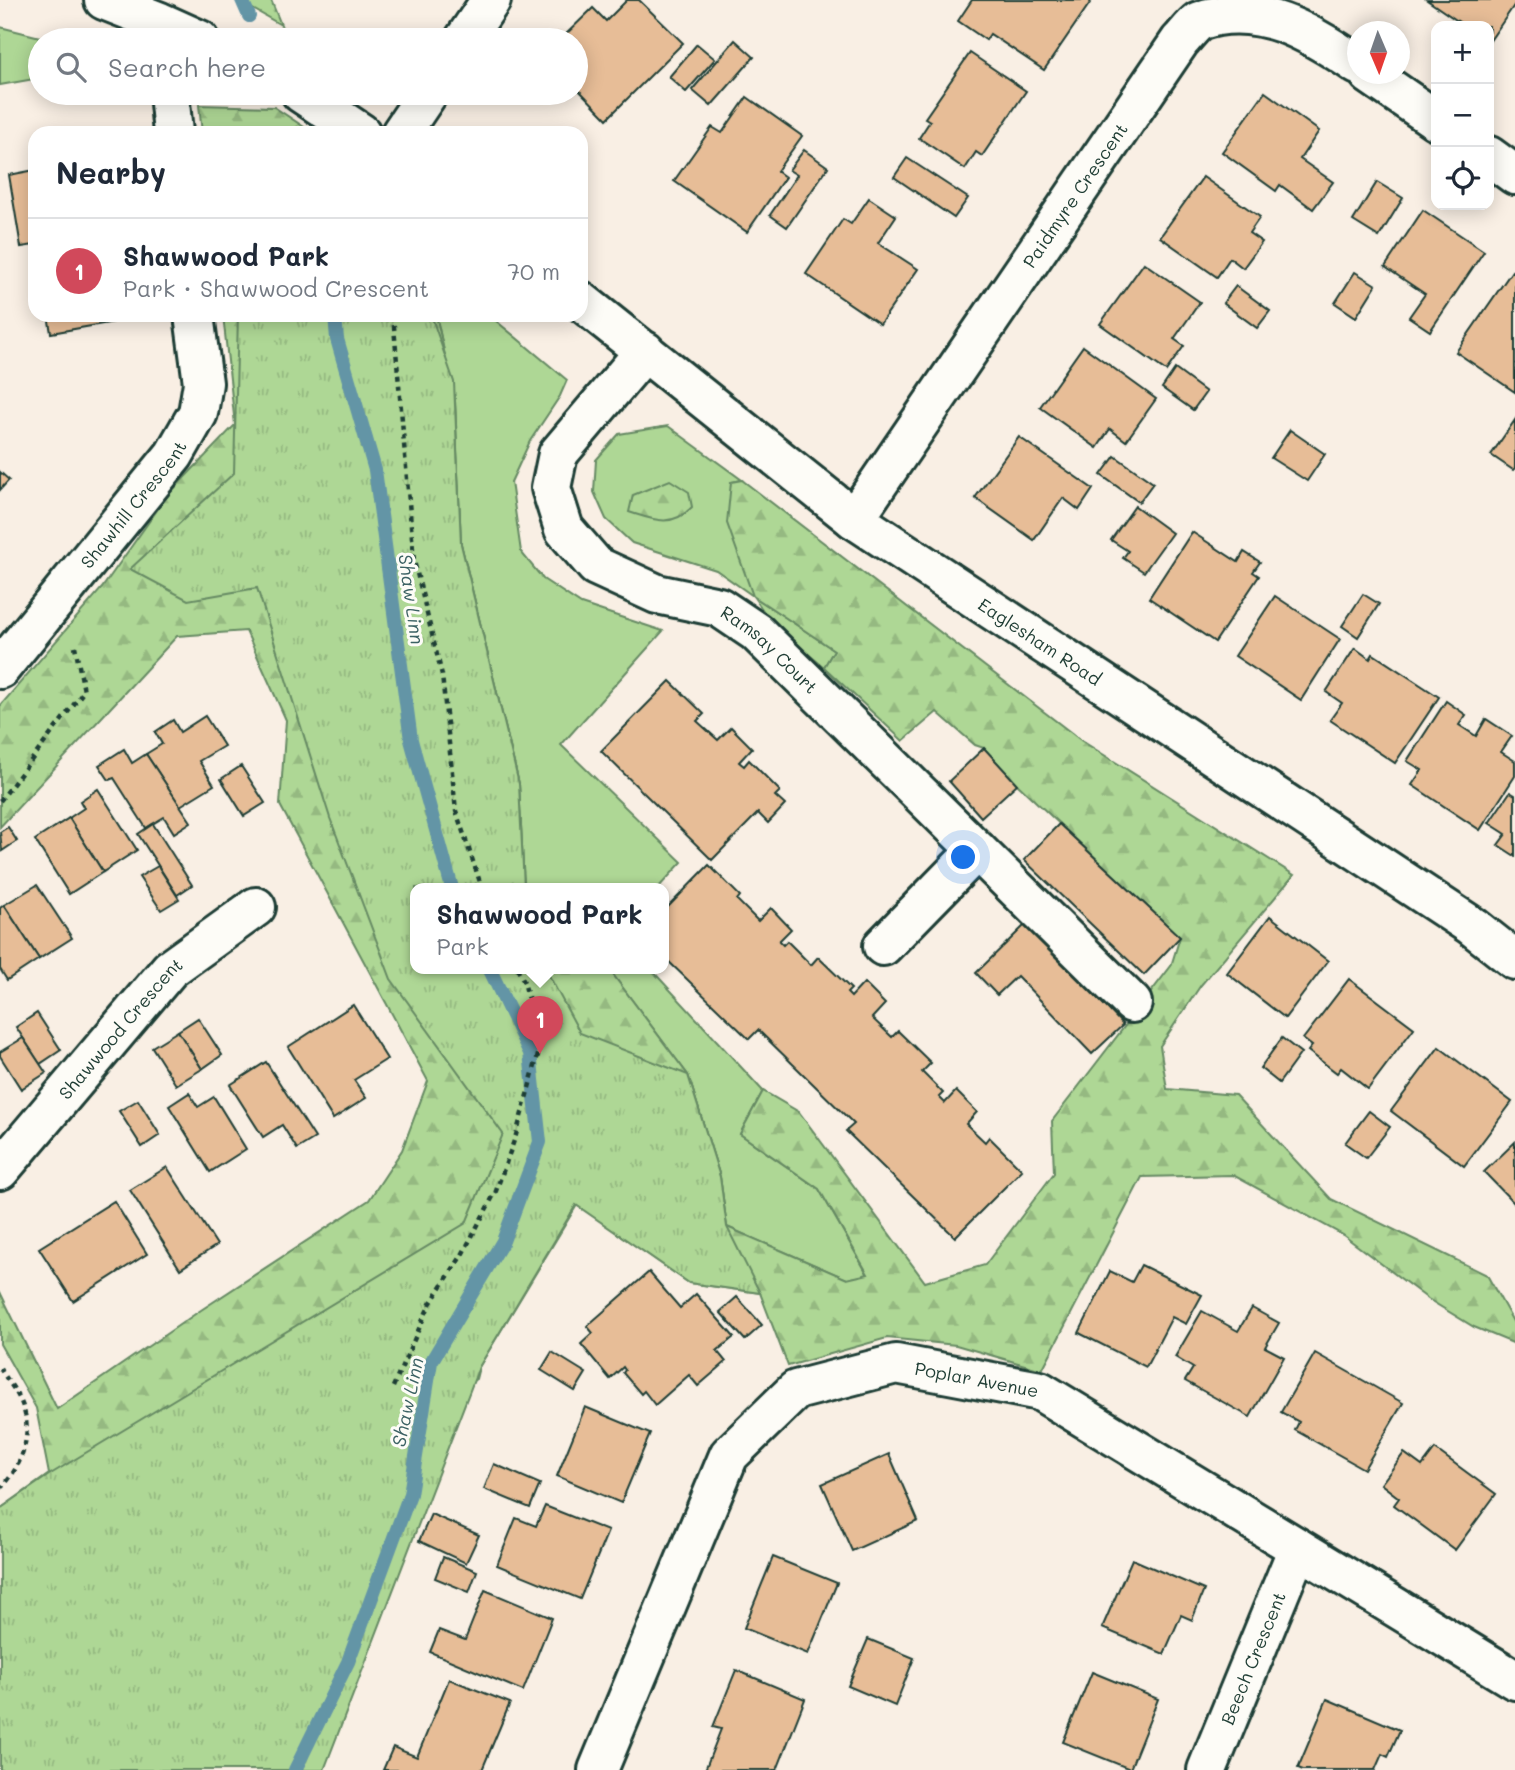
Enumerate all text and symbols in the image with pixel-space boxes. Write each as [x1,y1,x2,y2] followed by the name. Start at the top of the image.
[1347,21,1410,84] north arrow
[1431,21,1494,210] map controls
[1431,21,1494,84] button: +
[28,28,588,105] search box
[52,48,90,86] icon: search
[108,50,266,84] text: Search here
[1431,84,1494,147] button: −
[1017,118,1133,272] street label: Paidmyre Crescent
[1431,147,1494,210] button: locate
[56,152,166,192] text: Nearby
[123,239,329,273] text: Shawwood Park
[74,256,84,286] text: 1
[507,256,560,286] text: 70 m
[123,273,429,303] text: Park · Shawwood Crescent
[75,436,192,573] street label: Shawhill Crescent
[393,552,431,646] water label: Shaw Linn
[974,592,1106,691] street label: Eaglesham Road
[716,600,823,699] street label: Ramsay Court
[946,840,980,874] your location
[410,883,669,974] popup
[436,897,643,931] text: Shawwood Park
[436,931,489,961] text: Park
[53,952,187,1104] street label: Shawwood Crescent
[517,996,563,1054] pin: 1
[385,1355,429,1449] water label: Shaw Linn
[913,1356,1041,1403] street label: Poplar Avenue
[1215,1588,1291,1728] street label: Beech Crescent

